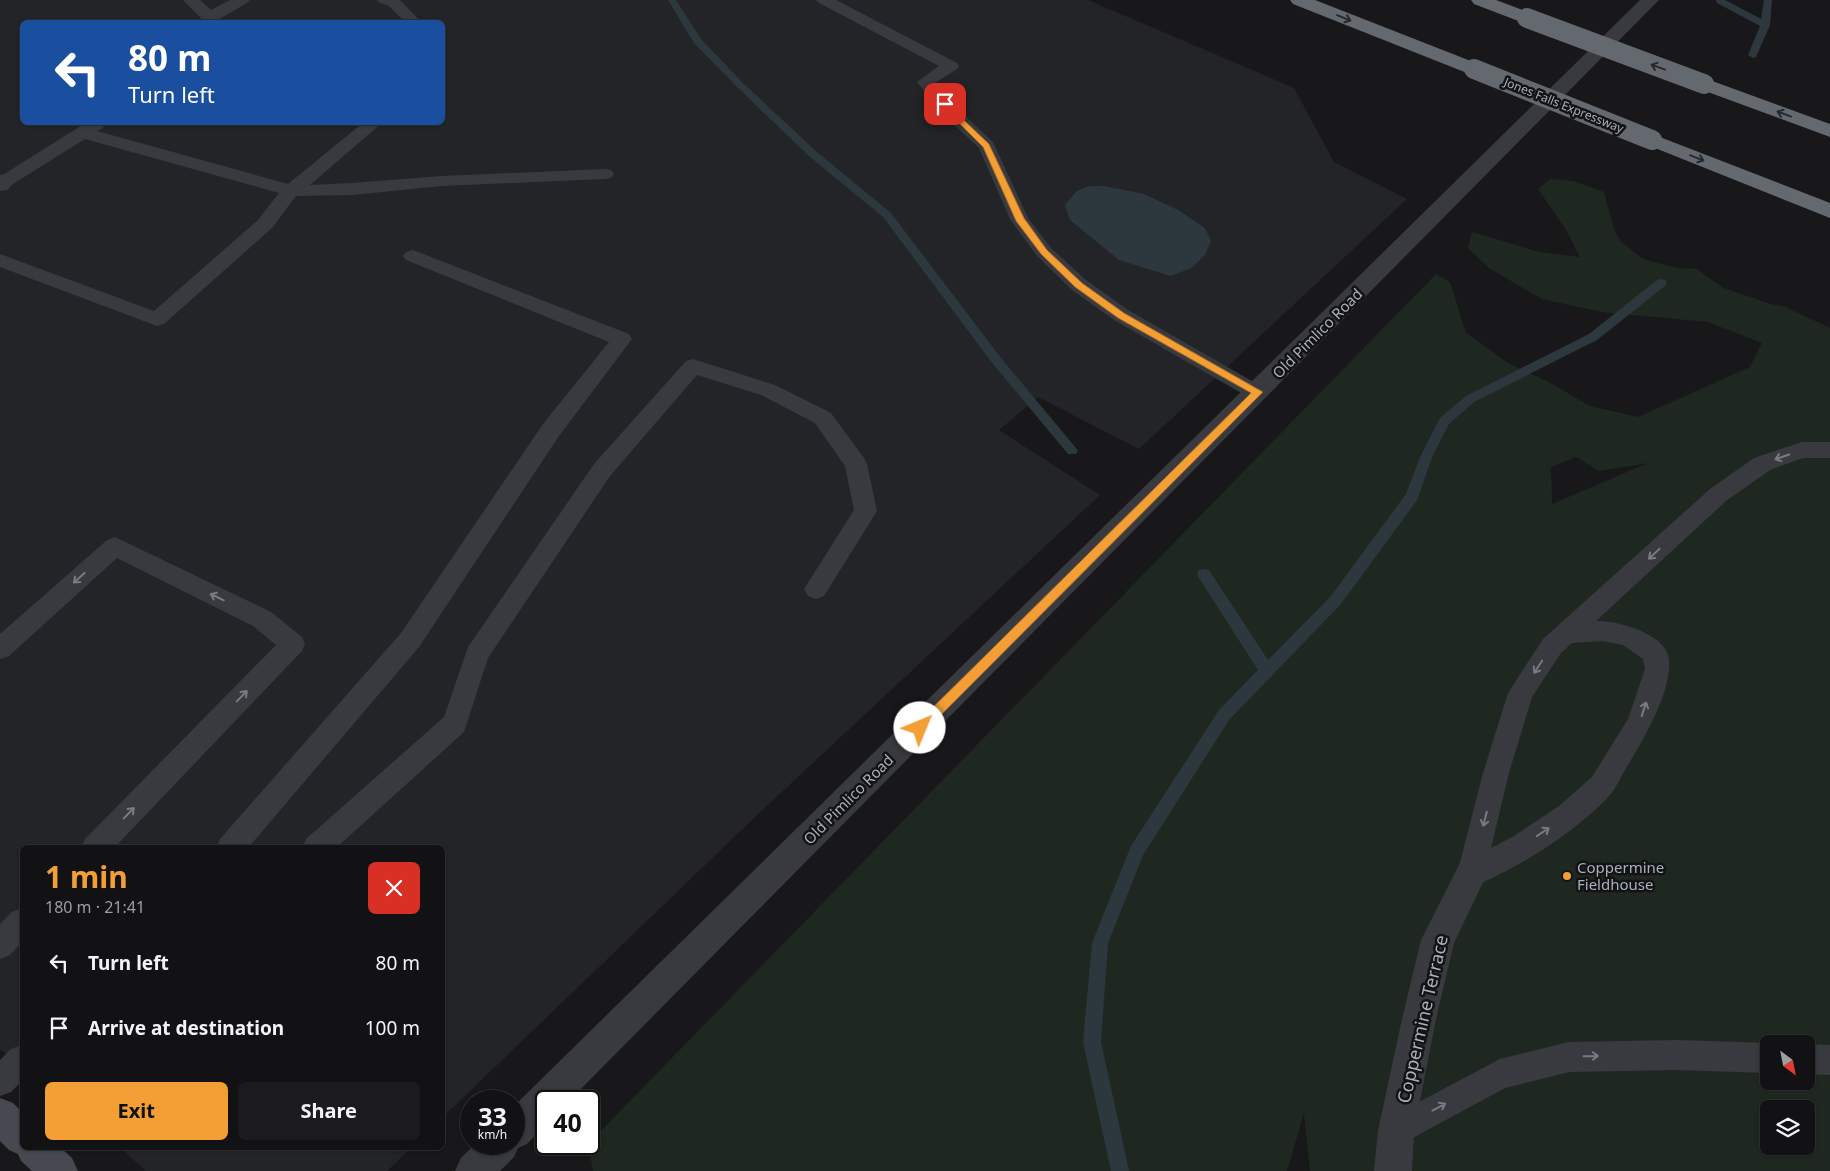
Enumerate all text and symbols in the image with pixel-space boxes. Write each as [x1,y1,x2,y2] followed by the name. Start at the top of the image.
[1336,14,1351,23] one-way arrow
[128,34,211,81] text: 80 m
[45,40,110,105] icon: left
[1651,61,1666,70] one-way arrow
[1501,73,1627,137] street label: Jones Falls Expressway
[128,79,215,109] text: Turn left
[924,83,966,125] pin
[931,90,959,118] icon: arrive
[1777,108,1792,117] one-way arrow
[1689,154,1704,163] one-way arrow
[1268,284,1366,382] street label: Old Pimlico Road
[1775,452,1791,462] one-way arrow
[1648,548,1661,560] one-way arrow
[72,572,85,584] one-way arrow
[210,592,225,602] one-way arrow
[1533,659,1543,673] one-way arrow
[236,690,248,702] one-way arrow
[893,701,945,753] position arrow
[1640,702,1650,718] one-way arrow
[799,750,897,848] street label: Old Pimlico Road
[123,806,135,819] one-way arrow
[1479,810,1489,826] one-way arrow
[1536,827,1550,837] one-way arrow
[45,856,128,897] text: 1 min
[1577,857,1664,894] place label: Coppermine Fieldhouse
[368,862,420,914] button: close
[1561,870,1573,882] marker: Coppermine Fieldhouse
[45,896,145,918] text: 180 m · 21:41
[1391,933,1453,1105] street label: Coppermine Terrace
[45,949,73,977] icon: left
[88,950,169,976] text: Turn left
[376,950,420,976] text: 80 m
[45,1014,73,1042] icon: arrive
[88,1015,284,1041] text: Arrive at destination
[365,1015,420,1041] text: 100 m
[1760,1035,1815,1090] north arrow
[1760,1035,1815,1155] map controls
[1582,1051,1599,1061] one-way arrow
[45,1082,228,1140] button: Exit
[238,1082,420,1140] button: Share
[535,1090,600,1155] speed limit sign: 40
[478,1099,507,1133] text: 33
[1760,1100,1815,1155] button: layers
[1431,1102,1446,1112] one-way arrow
[478,1126,507,1143] text: km/h

